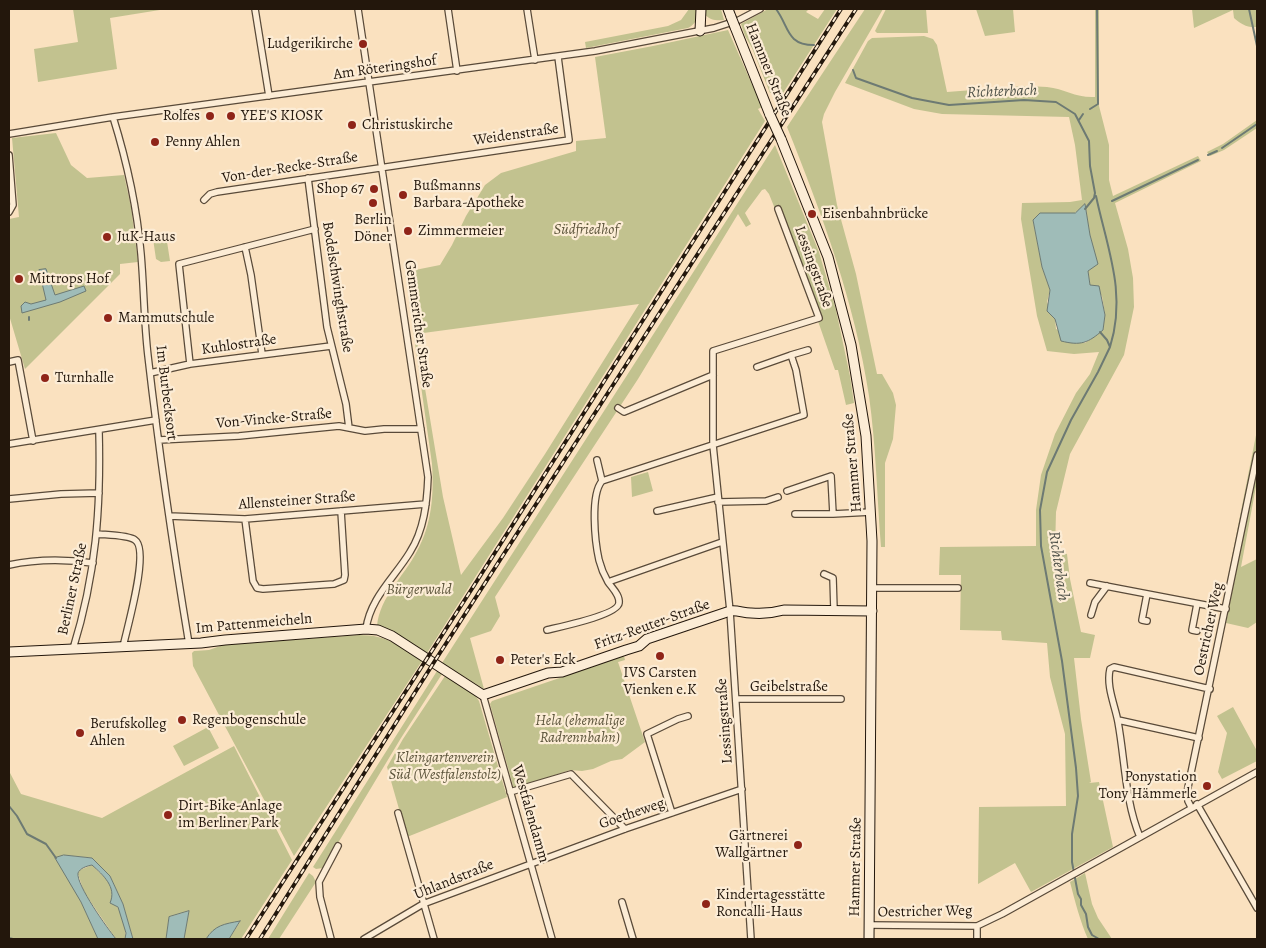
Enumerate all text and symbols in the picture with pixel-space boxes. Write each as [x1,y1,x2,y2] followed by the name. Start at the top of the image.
[741,21,795,119] street label: Hammer Straße
[267,35,353,53] place label: Ludgerikirche
[357,38,369,50] marker: Ludgerikirche
[332,52,438,84] street label: Am Röteringshof
[966,81,1038,103] water label: Richterbach
[163,107,200,125] place label: Rolfes
[241,107,323,125] place label: YEE'S KIOSK
[204,110,216,122] marker: Rolfes
[225,110,237,122] marker: YEE'S KIOSK
[362,116,453,134] place label: Christuskirche
[346,119,358,131] marker: Christuskirche
[472,120,560,150] street label: Weidenstraße
[165,133,240,151] place label: Penny Ahlen
[149,136,161,148] marker: Penny Ahlen
[221,148,359,188] street label: Von-der-Recke-Straße
[413,177,524,212] place label: Bußmanns Barbara-Apotheke
[317,180,364,198] place label: Shop 67
[368,183,380,195] marker: Shop 67
[397,189,409,201] marker: Bußmanns Barbara-Apotheke
[367,197,379,209] marker: Berlin Döner
[822,205,928,223] place label: Eisenbahnbrücke
[806,208,818,220] marker: Eisenbahnbrücke
[354,211,392,246] place label: Berlin Döner
[318,220,356,354] street label: Bodelschwinghstraße
[554,221,618,239] park label: Südfriedhof
[418,222,504,240] place label: Zimmermeier
[790,224,836,310] street label: Lessingstraße
[402,225,414,237] marker: Zimmermeier
[117,228,175,246] place label: JuK-Haus
[101,231,113,243] marker: JuK-Haus
[400,259,436,389] street label: Gemmericher Straße
[29,270,109,288] place label: Mittrops Hof
[13,273,25,285] marker: Mittrops Hof
[118,309,214,327] place label: Mammutschule
[102,312,114,324] marker: Mammutschule
[200,331,278,359] street label: Kuhlostraße
[151,344,181,442] street label: Im Burbecksort
[55,369,114,387] place label: Turnhalle
[39,372,51,384] marker: Turnhalle
[215,405,333,433] street label: Von-Vincke-Straße
[840,413,866,513] street label: Hammer Straße
[238,488,356,514] street label: Allensteiner Straße
[1044,530,1072,602] water label: Richterbach
[54,541,92,637] street label: Berliner Straße
[386,581,452,599] park label: Bürgerwald
[1190,581,1228,677] street label: Oestricher Weg
[592,596,712,654] street label: Fritz-Reuter-Straße
[195,610,313,638] street label: Im Pattenmeicheln
[654,650,666,662] marker: IVS Carsten Vienken e.K
[510,651,576,669] place label: Peter's Eck
[494,654,506,666] marker: Peter's Eck
[623,664,697,699] place label: IVS Carsten Vienken e.K
[713,678,737,764] street label: Lessingstraße
[750,678,828,696] street label: Geibelstraße
[192,711,306,729] place label: Regenbogenschule
[535,712,625,747] park label: Hela (ehemalige Radrennbahn)
[176,714,188,726] marker: Regenbogenschule
[90,715,166,750] place label: Berufskolleg Ahlen
[74,727,86,739] marker: Berufskolleg Ahlen
[389,749,501,784] park label: Kleingartenverein Süd (Westfalenstolz)
[507,763,553,865] street label: Westfalendamm
[1099,768,1197,803] place label: Ponystation Tony Hämmerle
[1201,780,1213,792] marker: Ponystation Tony Hämmerle
[597,794,667,834] street label: Goetheweg
[178,797,282,832] place label: Dirt-Bike-Anlage im Berliner Park
[162,809,174,821] marker: Dirt-Bike-Anlage im Berliner Park
[846,817,866,917] street label: Hammer Straße
[715,827,788,862] place label: Gärtnerei Wallgärtner
[792,839,804,851] marker: Gärtnerei Wallgärtner
[412,856,496,904] street label: Uhlandstraße
[716,886,825,921] place label: Kindertagesstätte Roncalli-Haus
[700,898,712,910] marker: Kindertagesstätte Roncalli-Haus
[877,902,973,922] street label: Oestricher Weg

